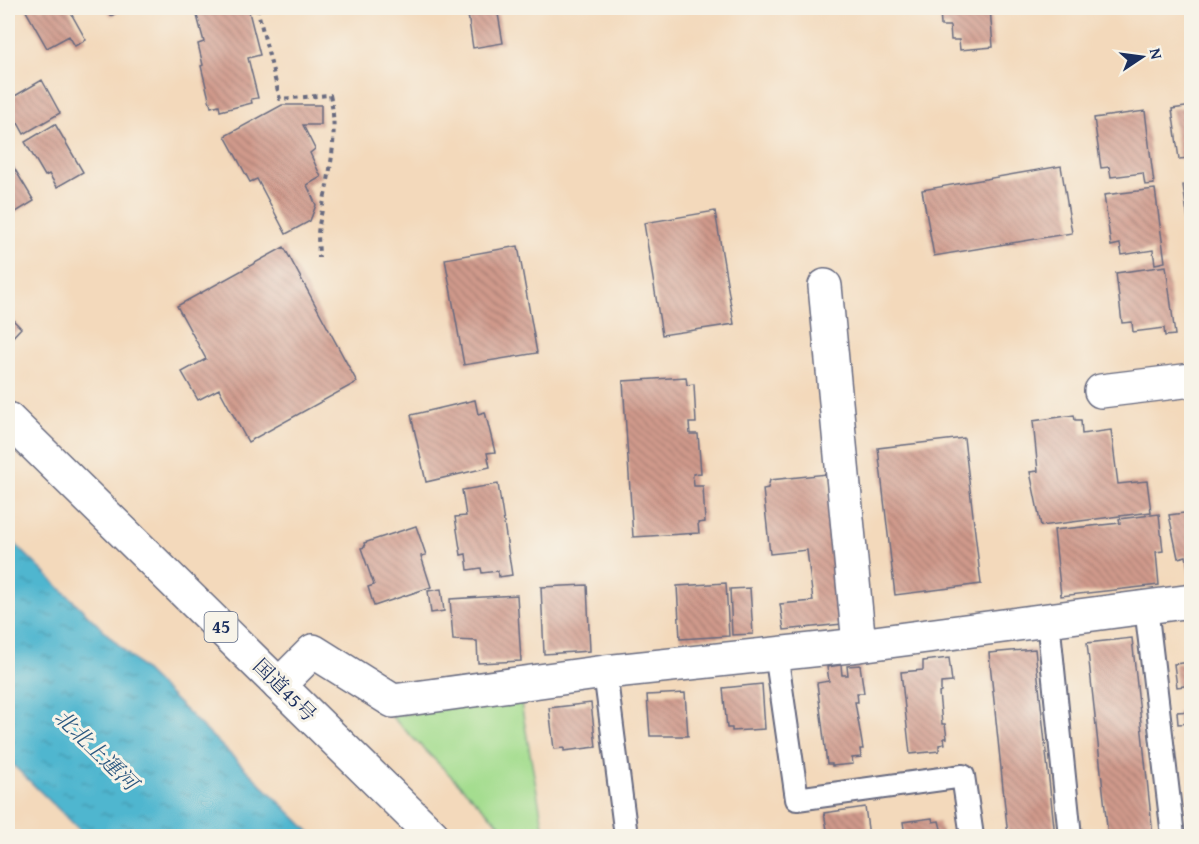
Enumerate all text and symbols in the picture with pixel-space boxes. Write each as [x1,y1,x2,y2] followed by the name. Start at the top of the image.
[1112,27,1172,87] north arrow
[1144,46,1170,62] text: N
[204,612,238,642] road number: 45
[247,651,324,728] street label: 国道45号
[48,702,148,800] water label: 北北上運河

